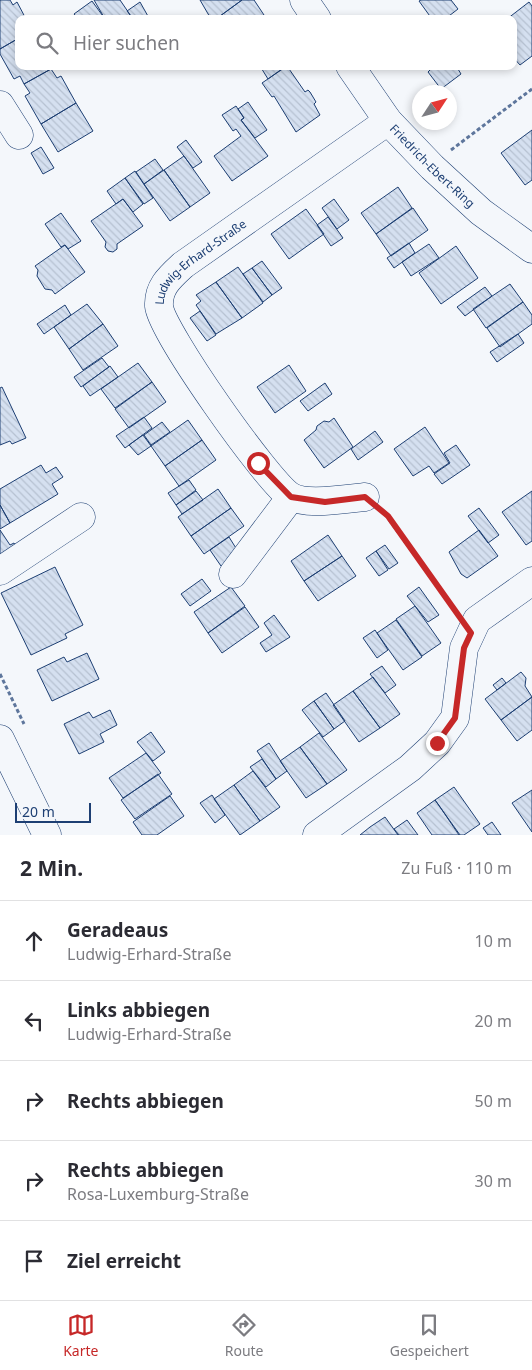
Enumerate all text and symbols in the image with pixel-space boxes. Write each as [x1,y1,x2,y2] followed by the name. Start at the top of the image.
[15,15,517,70] search box
[33,29,61,57] icon: search
[73,30,180,56] text: Hier suchen
[412,85,457,130] north arrow
[386,120,479,211] street label: Friedrich-Ebert-Ring
[150,215,250,305] street label: Ludwig-Erhard-Straße
[247,452,270,475] route start
[426,732,449,755] route end
[15,800,91,823] scale bar
[22,802,55,821] text: 20 m
[20,854,83,882] text: 2 Min.
[401,857,512,879] text: Zu Fuß · 110 m
[67,917,168,943] text: Geradeaus
[20,927,48,955] icon: ahead
[475,930,512,952] text: 10 m
[67,943,231,965] text: Ludwig-Erhard-Straße
[67,997,210,1023] text: Links abbiegen
[20,1007,48,1035] icon: left
[475,1010,512,1032] text: 20 m
[67,1023,231,1045] text: Ludwig-Erhard-Straße
[20,1087,48,1115] icon: right
[67,1088,224,1114] text: Rechts abbiegen
[475,1090,512,1112] text: 50 m
[67,1157,224,1183] text: Rechts abbiegen
[20,1167,48,1195] icon: right
[475,1170,512,1192] text: 30 m
[67,1183,249,1205] text: Rosa-Luxemburg-Straße
[20,1247,48,1275] icon: arrive
[67,1248,181,1274] text: Ziel erreicht
[63,1311,98,1360] tab: Karte
[225,1311,263,1360] tab: Route
[390,1311,469,1360] tab: Gespeichert

